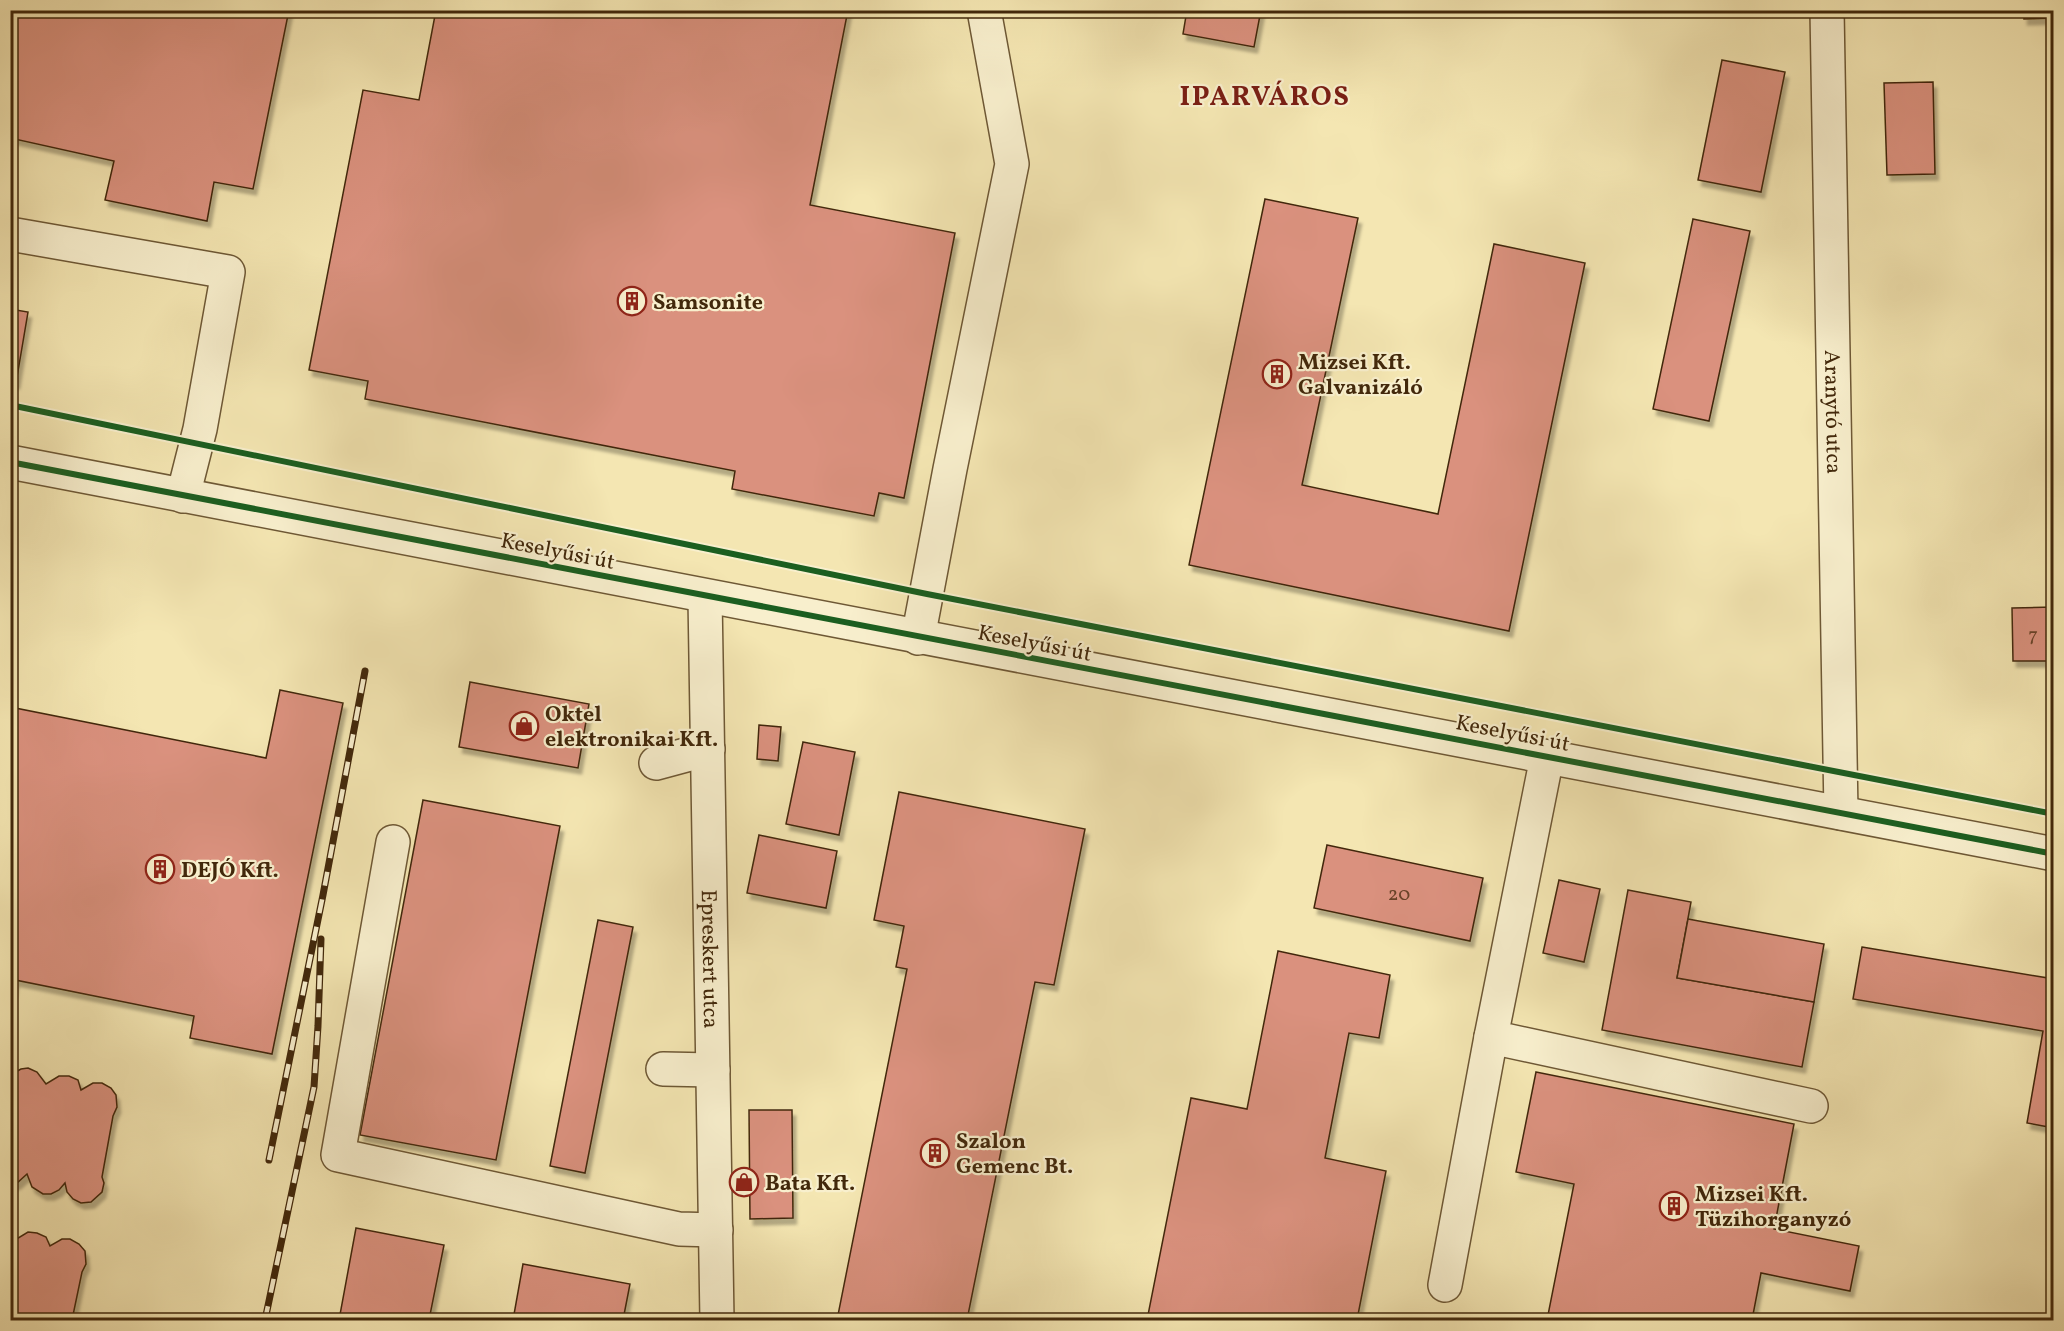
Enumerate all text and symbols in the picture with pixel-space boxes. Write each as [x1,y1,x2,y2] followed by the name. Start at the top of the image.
[1180,78,1350,117] district label: IPARVÁROS
[616,285,648,317] building icon: Samsonite
[653,288,763,319] place label: Samsonite
[1298,348,1423,404] place label: Mizsei Kft. Galvanizáló
[1815,350,1848,474] street label: Aranytó utca
[1261,358,1293,390] building icon: Mizsei Kft. Galvanizáló
[498,526,618,579] street label: Keselyűsi út
[975,618,1095,671] street label: Keselyűsi út
[2028,622,2038,650] house number: 7
[545,700,718,756] place label: Oktel elektronikai Kft.
[1453,708,1573,761] street label: Keselyűsi út
[508,710,540,742] shop icon: Oktel elektronikai Kft.
[144,853,176,885] building icon: DEJÓ Kft.
[181,856,279,887] place label: DEJÓ Kft.
[1388,881,1410,909] house number: 20
[692,889,725,1029] street label: Epreskert utca
[956,1127,1073,1183] place label: Szalon Gemenc Bt.
[919,1137,951,1169] building icon: Szalon Gemenc Bt.
[728,1166,760,1198] shop icon: Bata Kft.
[765,1169,855,1200] place label: Bata Kft.
[1695,1180,1851,1236] place label: Mizsei Kft. Tüzihorganyzó
[1658,1190,1690,1222] building icon: Mizsei Kft. Tüzihorganyzó

